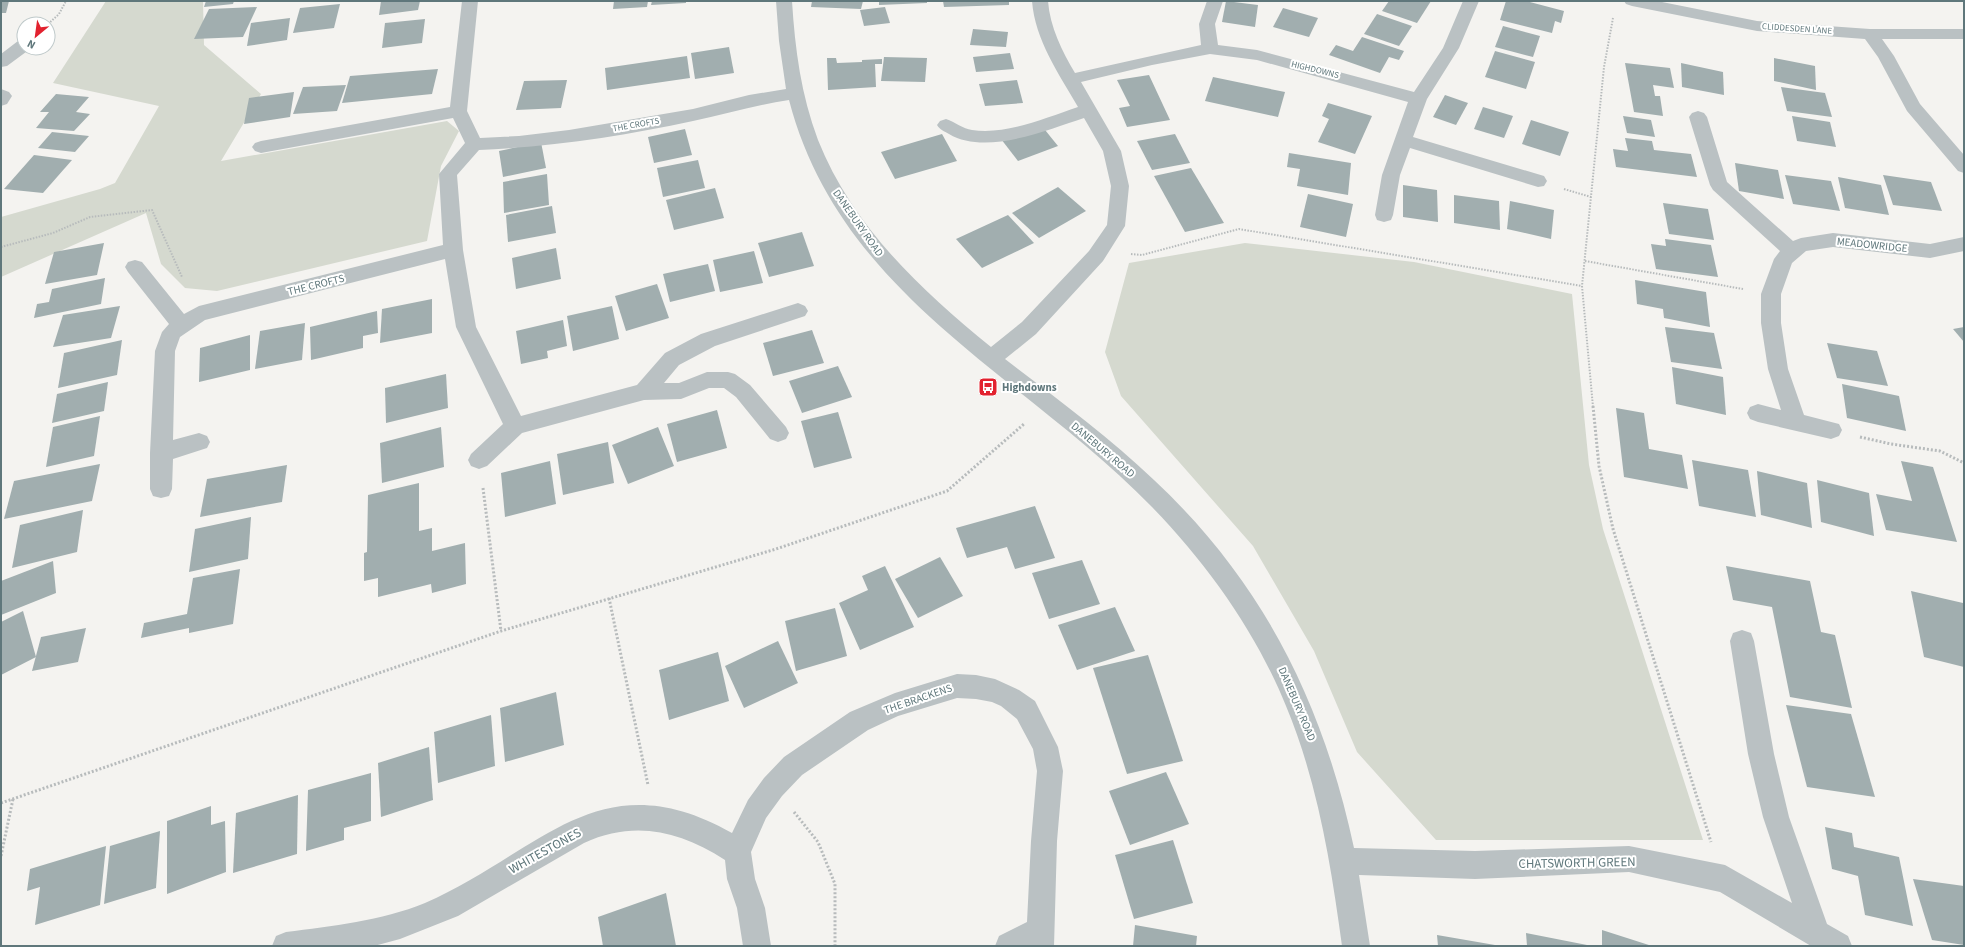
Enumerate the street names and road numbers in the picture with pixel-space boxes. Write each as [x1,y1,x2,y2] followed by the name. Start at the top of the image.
[1761,20,1833,38] street label: CLIDDESDEN LANE
[1290,58,1340,82] street label: HIGHDOWNS
[612,114,661,135] street label: THE CROFTS
[829,186,887,260] street label: DANEBURY ROAD
[1836,234,1908,256] street label: MEADOWRIDGE
[286,271,346,299] street label: THE CROFTS
[1068,419,1138,481] street label: DANEBURY ROAD
[1275,665,1319,743] street label: DANEBURY ROAD
[882,680,954,718] street label: THE BRACKENS
[506,824,584,878] street label: WHITESTONES
[1518,853,1636,873] street label: CHATSWORTH GREEN

